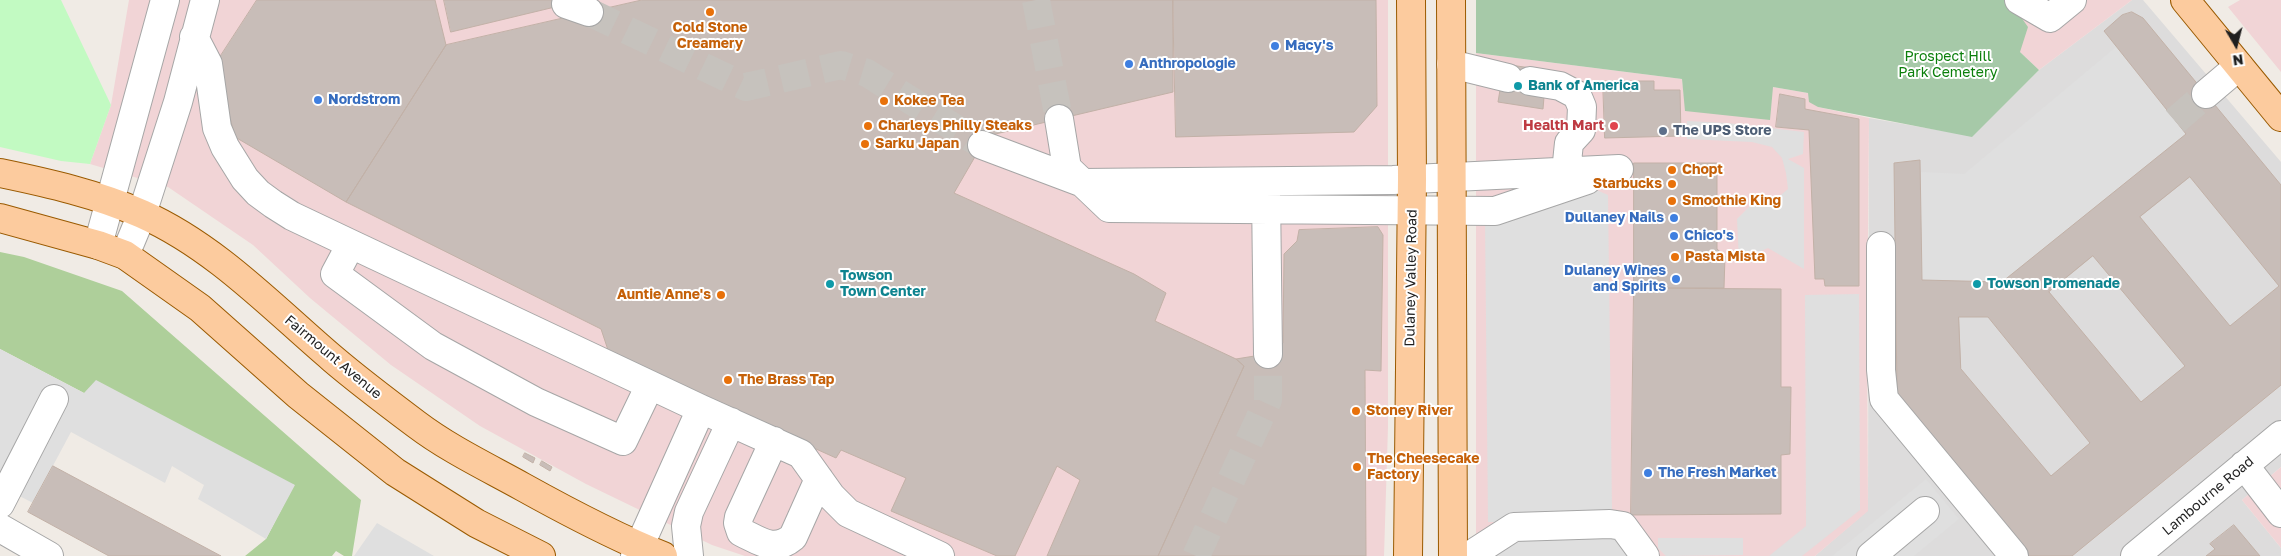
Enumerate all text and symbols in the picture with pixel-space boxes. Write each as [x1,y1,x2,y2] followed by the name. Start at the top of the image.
[704,6,716,18] marker: Cold Stone Creamery
[672,20,748,52] place label: Cold Stone Creamery
[2211,20,2261,70] north arrow
[1285,38,1333,54] place label: Macy's
[1269,40,1281,52] marker: Macy's
[1898,49,1998,82] park label: Prospect Hill Park Cemetery
[2232,51,2245,70] text: N
[1139,56,1236,72] place label: Anthropologie
[1123,58,1135,70] marker: Anthropologie
[1528,78,1639,94] place label: Bank of America
[1512,80,1524,92] marker: Bank of America
[328,92,400,108] place label: Nordstrom
[894,93,964,109] place label: Kokee Tea
[312,94,324,106] marker: Nordstrom
[878,95,890,107] marker: Kokee Tea
[878,118,1032,134] place label: Charleys Philly Steaks
[1523,118,1604,134] place label: Health Mart
[862,120,874,132] marker: Charleys Philly Steaks
[1608,120,1620,132] marker: Health Mart
[1673,123,1771,139] place label: The UPS Store
[1657,125,1669,137] marker: The UPS Store
[875,136,959,152] place label: Sarku Japan
[859,138,871,150] marker: Sarku Japan
[1682,162,1723,178] place label: Chopt
[1666,164,1678,176] marker: Chopt
[1593,176,1662,192] place label: Starbucks
[1666,178,1678,190] marker: Starbucks
[1682,193,1781,209] place label: Smoothie King
[1666,195,1678,207] marker: Smoothie King
[1401,209,1421,347] street label: Dulaney Valley Road
[1565,210,1664,226] place label: Dullaney Nails
[1668,212,1680,224] marker: Dullaney Nails
[1684,228,1734,244] place label: Chico's
[1668,230,1680,242] marker: Chico's
[1685,249,1765,265] place label: Pasta Mista
[1669,251,1681,263] marker: Pasta Mista
[1564,263,1666,296] place label: Dulaney Wines and Spirits
[840,268,926,300] place label: Towson Town Center
[1670,273,1682,285] marker: Dulaney Wines and Spirits
[1987,276,2120,292] place label: Towson Promenade
[824,278,836,290] marker: Towson Town Center
[1971,278,1983,290] marker: Towson Promenade
[617,287,711,303] place label: Auntie Anne's
[715,289,727,301] marker: Auntie Anne's
[281,312,385,402] street label: Fairmount Avenue
[738,372,834,388] place label: The Brass Tap
[722,374,734,386] marker: The Brass Tap
[1366,403,1453,419] place label: Stoney River
[1350,405,1362,417] marker: Stoney River
[1367,451,1480,484] place label: The Cheesecake Factory
[2159,453,2257,539] street label: Lambourne Road
[1351,461,1363,473] marker: The Cheesecake Factory
[1658,465,1777,481] place label: The Fresh Market
[1642,467,1654,479] marker: The Fresh Market

